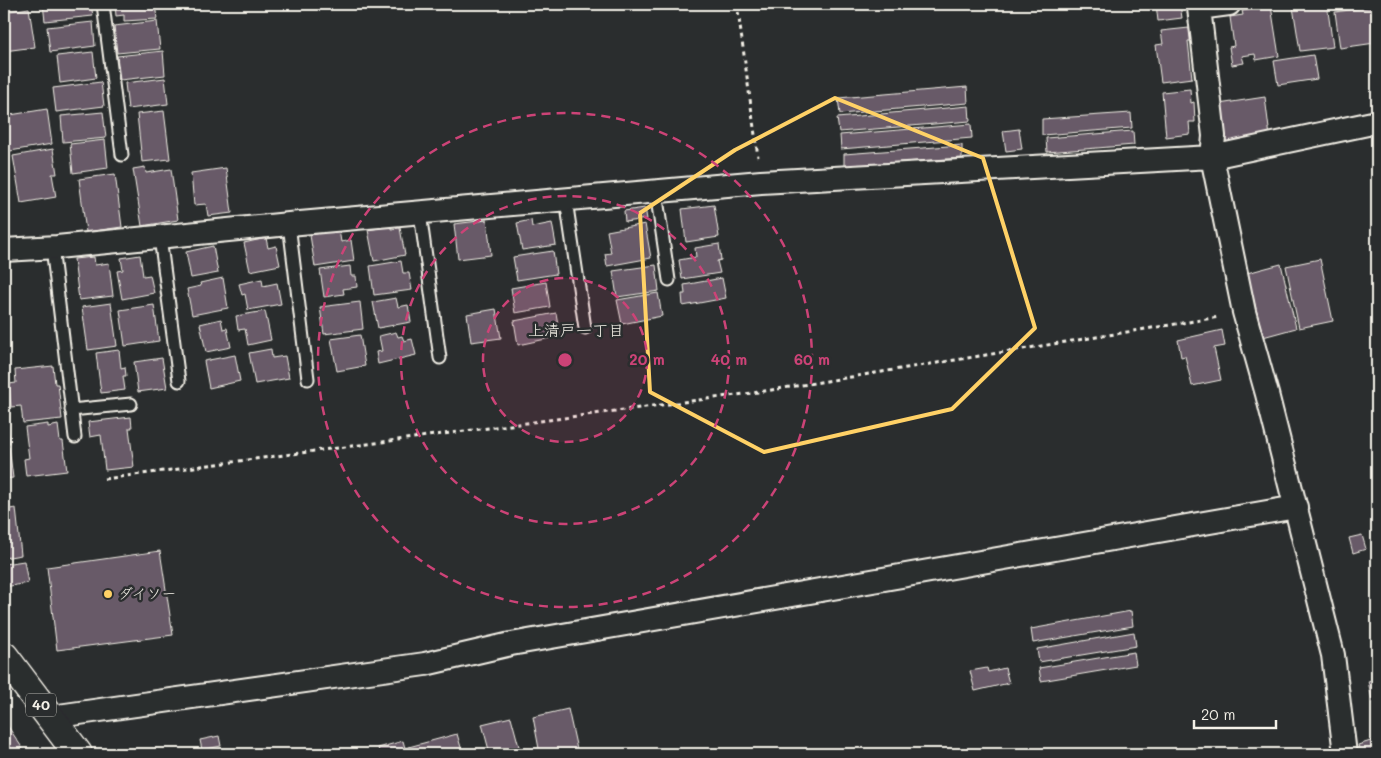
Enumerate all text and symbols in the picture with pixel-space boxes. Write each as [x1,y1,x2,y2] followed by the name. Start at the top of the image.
[528,319,624,340] district label: 上清戸一丁目
[629,349,665,369] text: 20 m
[711,349,747,369] text: 40 m
[794,349,830,369] text: 60 m
[556,351,574,369] centre of rings
[118,583,177,603] place label: ダイソー
[102,588,114,600] marker: ダイソー
[26,694,56,716] road number: 40
[1194,698,1276,730] scale bar
[1201,704,1235,724] text: 20 m

